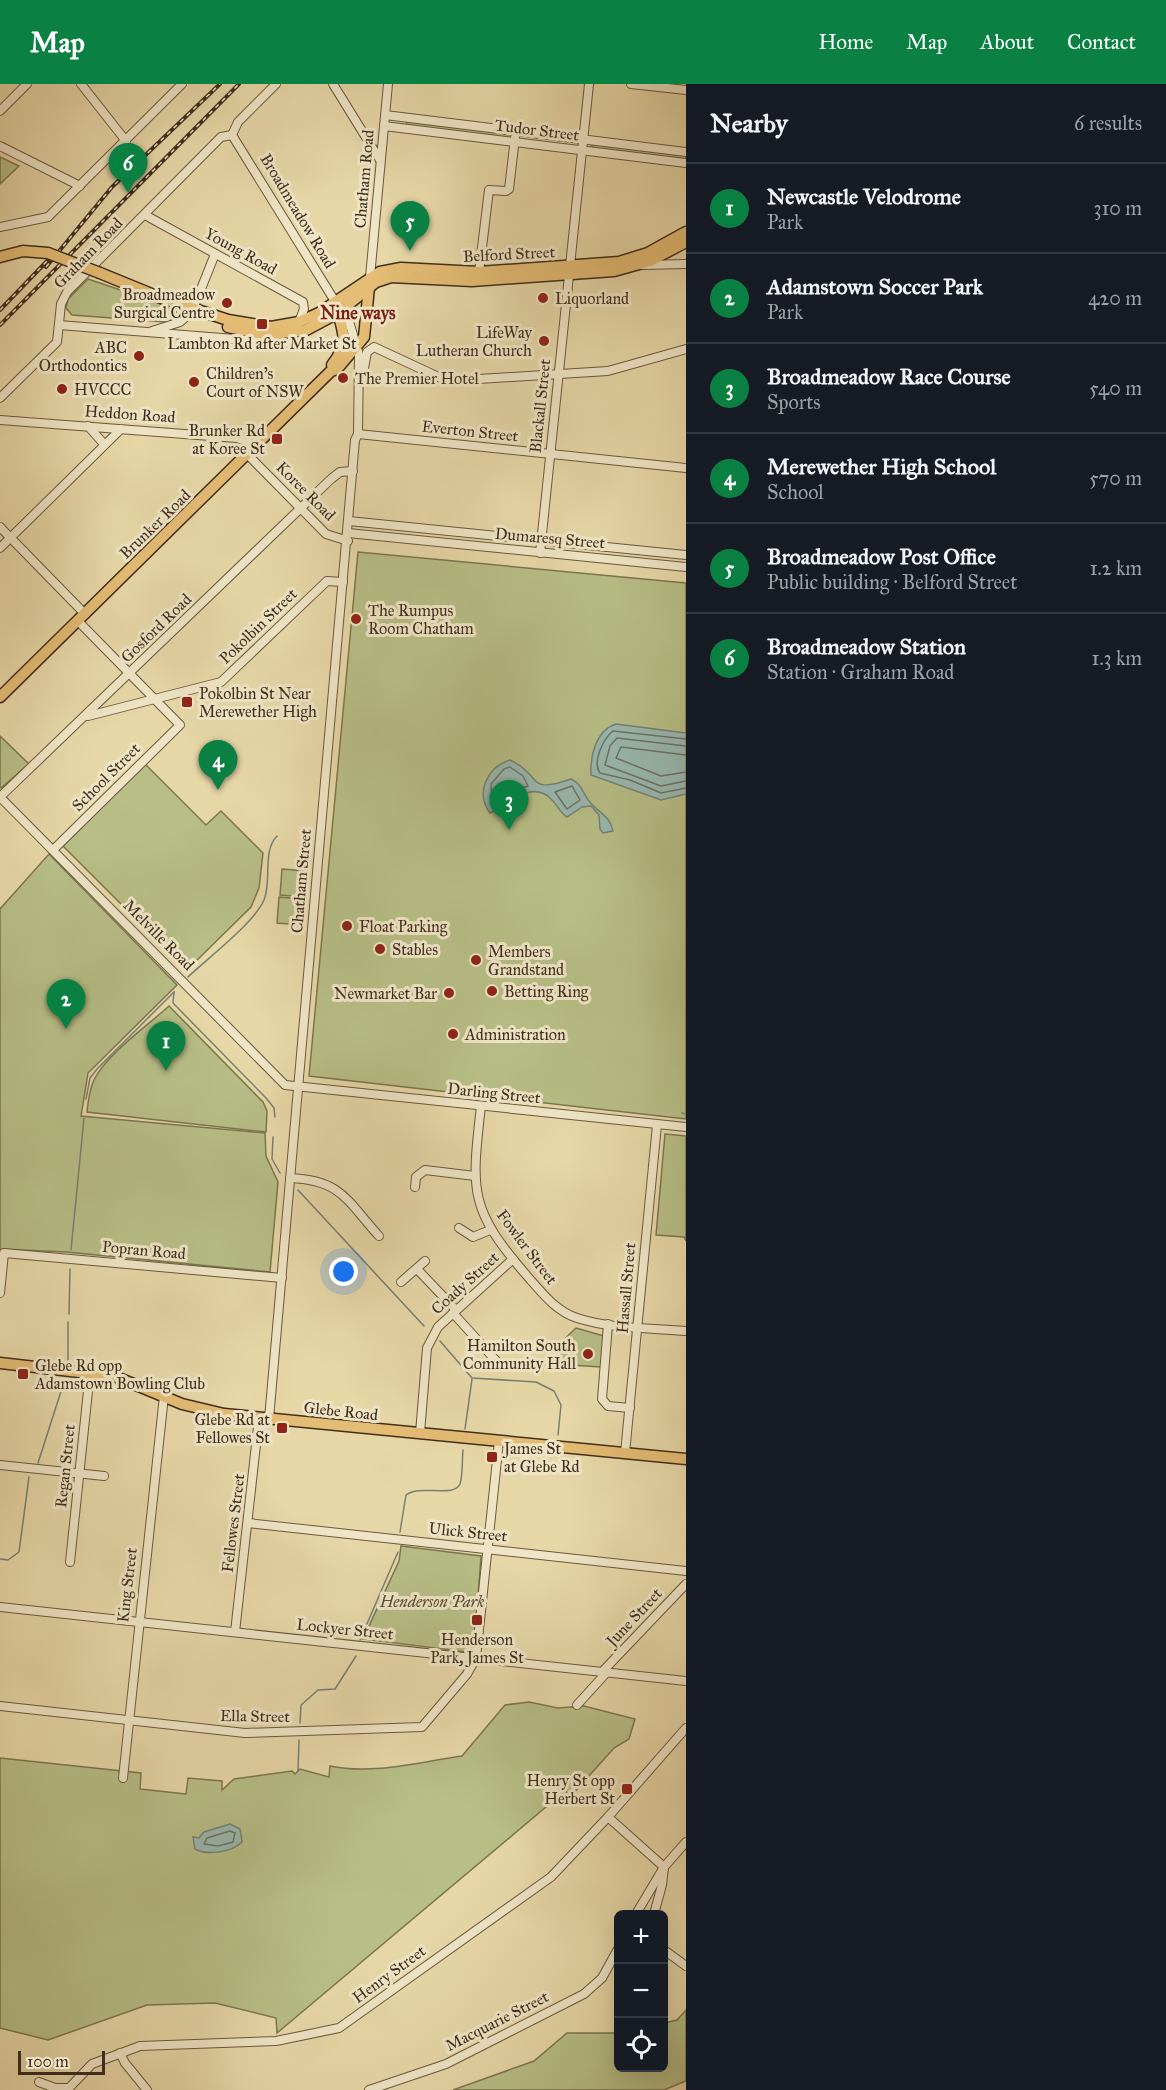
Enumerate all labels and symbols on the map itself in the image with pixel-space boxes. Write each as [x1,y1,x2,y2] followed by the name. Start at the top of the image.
[494,115,580,145] street label: Tudor Street
[350,129,378,229] street label: Chatham Road
[108,144,148,193] pin: 6
[256,150,340,272] street label: Broadmeadow Road
[390,202,430,251] pin: 5
[50,214,126,292] street label: Graham Road
[201,223,280,279] street label: Young Road
[463,242,556,266] street label: Belford Street
[114,285,216,323] place label: Broadmeadow Surgical Centre
[555,289,629,309] place label: Liquorland
[536,291,550,305] marker: Liquorland
[220,296,234,310] marker: Broadmeadow Surgical Centre
[320,302,396,325] district label: Nine ways
[255,317,269,331] marker: Lambton Rd after Market St
[416,323,532,360] place label: LifeWay Lutheran Church
[167,334,357,353] place label: Lambton Rd after Market St
[537,334,551,348] marker: LifeWay Lutheran Church
[39,338,127,375] place label: ABC Orthodontics
[132,349,146,363] marker: ABC Orthodontics
[526,358,554,454] street label: Blackall Street
[206,364,304,401] place label: Children's Court of NSW
[355,369,480,388] place label: The Premier Hotel
[336,371,350,385] marker: The Premier Hotel
[187,375,201,389] marker: Children's Court of NSW
[74,380,131,399] place label: HVCCC
[55,382,69,396] marker: HVCCC
[84,401,176,427] street label: Heddon Road
[421,416,520,446] street label: Everton Street
[189,421,265,458] place label: Brunker Rd at Koree St
[270,432,284,446] marker: Brunker Rd at Koree St
[272,457,340,525] street label: Koree Road
[116,485,194,563] street label: Brunker Road
[494,524,606,553] street label: Dumaresq Street
[215,584,301,668] street label: Pokolbin Street
[117,590,195,666] street label: Gosford Road
[368,601,474,638] place label: The Rumpus Room Chatham
[349,612,363,626] marker: The Rumpus Room Chatham
[199,684,317,722] place label: Pokolbin St Near Merewether High
[180,695,194,709] marker: Pokolbin St Near Merewether High
[68,739,144,815] street label: School Street
[198,740,238,790] pin: 4
[490,780,528,830] pin: 3
[287,828,315,934] street label: Chatham Street
[120,896,198,974] street label: Melville Road
[359,917,448,937] place label: Float Parking
[340,919,354,933] marker: Float Parking
[392,940,438,959] place label: Stables
[373,942,387,956] marker: Stables
[488,942,564,979] place label: Members Grandstand
[469,953,483,967] marker: Members Grandstand
[46,980,86,1029] pin: 2
[504,982,589,1002] place label: Betting Ring
[334,984,437,1003] place label: Newmarket Bar
[485,984,499,998] marker: Betting Ring
[442,986,456,1000] marker: Newmarket Bar
[146,1022,186,1071] pin: 1
[464,1025,566,1044] place label: Administration
[446,1027,460,1041] marker: Administration
[446,1079,542,1108] street label: Darling Street
[493,1206,561,1288] street label: Fowler Street
[101,1237,187,1263] street label: Popran Road
[613,1242,639,1334] street label: Hassall Street
[427,1247,503,1318] street label: Coady Street
[329,1257,358,1286] your location
[463,1336,577,1373] place label: Hamilton South Community Hall
[581,1347,595,1361] marker: Hamilton South Community Hall
[34,1356,205,1394] place label: Glebe Rd opp Adamstown Bowling Club
[16,1367,30,1381] marker: Glebe Rd opp Adamstown Bowling Club
[303,1398,379,1424] street label: Glebe Road
[194,1410,270,1447] place label: Glebe Rd at Fellowes St
[275,1421,289,1435] marker: Glebe Rd at Fellowes St
[51,1423,80,1509] street label: Regan Street
[502,1439,580,1476] place label: James St at Glebe Rd
[485,1450,499,1464] marker: James St at Glebe Rd
[218,1472,249,1574] street label: Fellowes Street
[428,1518,508,1546] street label: Ulick Street
[113,1546,142,1624] street label: King Street
[601,1584,667,1652] street label: June Street
[379,1592,484,1611] park label: Henderson Park
[470,1613,484,1627] marker: Henderson Park, James St
[296,1614,395,1644] street label: Lockyer Street
[430,1630,524,1668] place label: Henderson Park, James St
[220,1706,291,1726] street label: Ella Street
[527,1771,615,1808] place label: Henry St opp Herbert St
[620,1782,634,1796] marker: Henry St opp Herbert St
[349,1941,430,2007] street label: Henry Street
[442,1987,552,2056] street label: Macquarie Street
[18,2048,105,2076] scale bar

